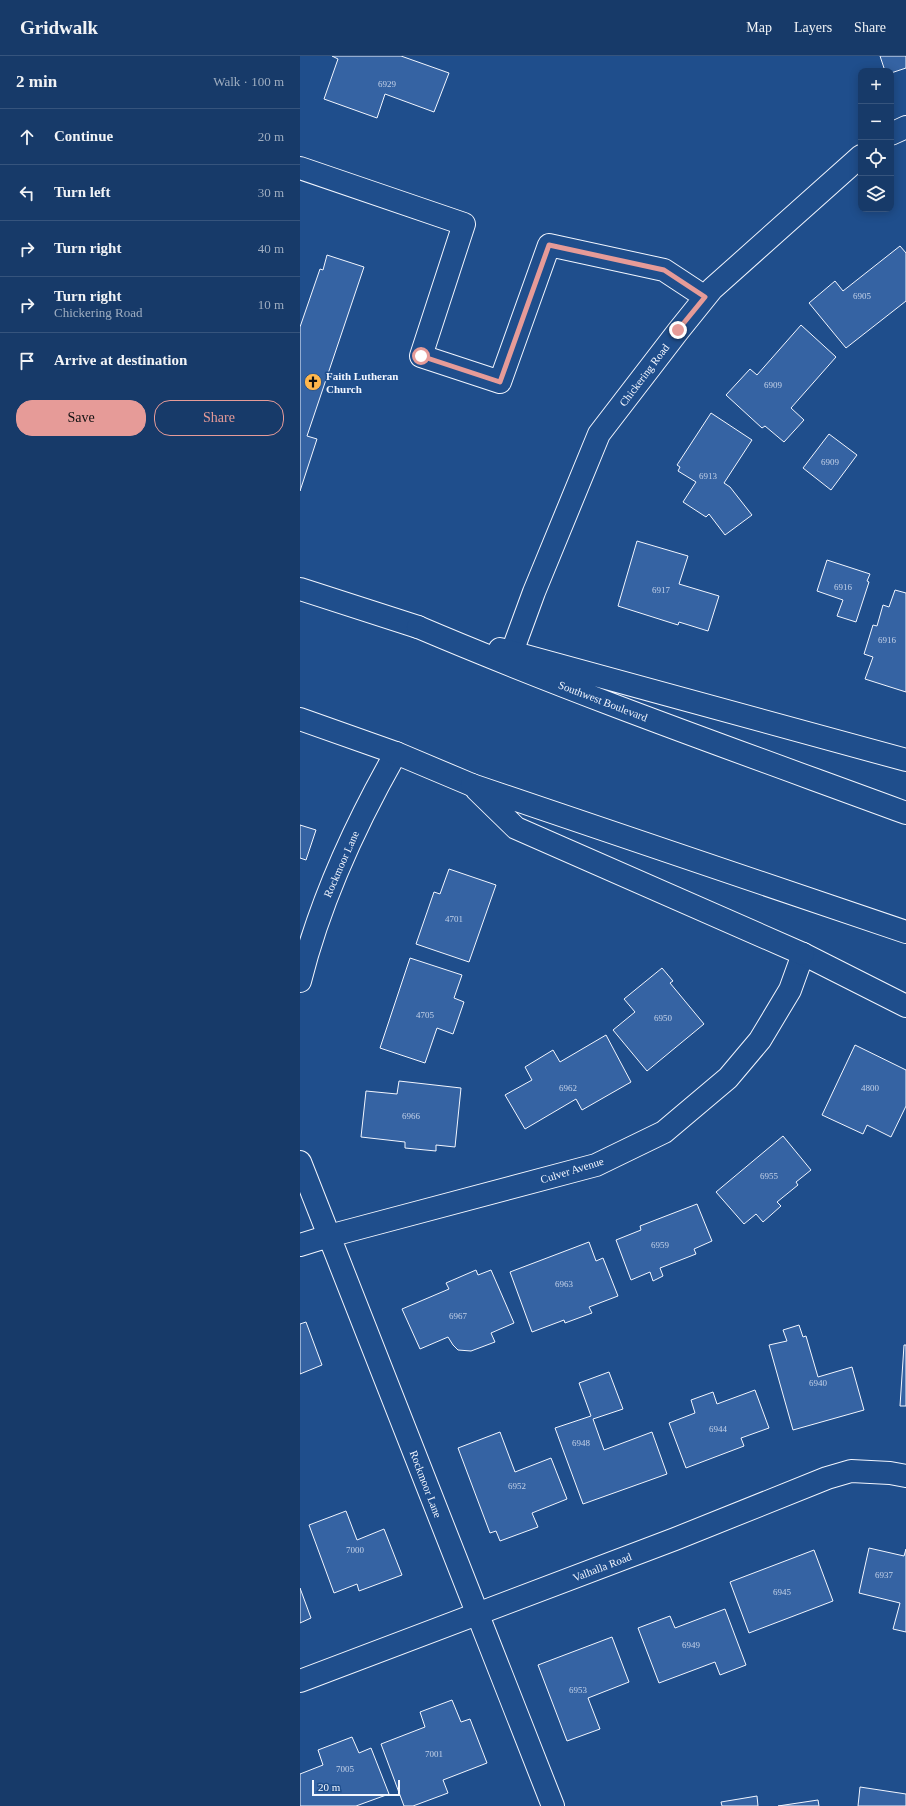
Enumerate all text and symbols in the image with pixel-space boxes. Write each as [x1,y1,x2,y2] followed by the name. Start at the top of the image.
[20,17,98,38] text: Gridwalk
[746,20,772,35] text: Map
[794,20,832,35] text: Layers
[854,20,886,35] text: Share
[858,68,894,212] map controls
[858,68,894,104] button: +
[16,72,57,91] text: 2 min
[213,74,284,89] text: Walk · 100 m
[378,79,397,89] house number: 6929
[858,104,894,140] button: −
[16,126,38,148] icon: ahead
[54,128,113,144] text: Continue
[258,129,284,144] text: 20 m
[858,140,894,176] button: locate
[858,176,894,212] button: layers
[16,182,38,204] icon: left
[54,184,111,200] text: Turn left
[258,185,284,200] text: 30 m
[16,238,38,260] icon: right
[54,240,121,256] text: Turn right
[258,241,284,256] text: 40 m
[54,288,121,304] text: Turn right
[853,291,872,301] house number: 6905
[16,294,38,316] icon: right
[258,297,284,312] text: 10 m
[54,305,142,320] text: Chickering Road
[669,321,687,339] route end
[617,341,672,409] street label: Chickering Road
[412,347,430,365] route start
[16,350,38,372] icon: arrive
[54,352,187,368] text: Arrive at destination
[326,370,398,395] place label: Faith Lutheran Church
[303,372,323,392] church icon: Faith Lutheran Church
[764,380,783,390] house number: 6909
[16,400,146,436] button: Save
[154,400,284,436] button: Share
[821,457,840,467] house number: 6909
[699,471,718,481] house number: 6913
[834,582,853,592] house number: 6916
[652,585,671,595] house number: 6917
[878,635,897,645] house number: 6916
[557,678,650,724] street label: Southwest Boulevard
[321,829,361,899] street label: Rockmoor Lane
[445,914,463,924] house number: 4701
[416,1010,435,1020] house number: 4705
[654,1013,673,1023] house number: 6950
[559,1083,577,1093] house number: 6962
[861,1083,880,1093] house number: 4800
[402,1111,421,1121] house number: 6966
[539,1155,605,1185] street label: Culver Avenue
[760,1171,779,1181] house number: 6955
[651,1240,670,1250] house number: 6959
[555,1279,574,1289] house number: 6963
[449,1311,468,1321] house number: 6967
[809,1378,828,1388] house number: 6940
[709,1424,728,1434] house number: 6944
[572,1438,591,1448] house number: 6948
[408,1449,444,1519] street label: Rockmoor Lane
[508,1481,526,1491] house number: 6952
[346,1545,365,1555] house number: 7000
[571,1550,634,1584] street label: Valhalla Road
[875,1570,894,1580] house number: 6937
[773,1587,792,1597] house number: 6945
[682,1640,701,1650] house number: 6949
[569,1685,588,1695] house number: 6953
[425,1749,443,1759] house number: 7001
[336,1764,355,1774] house number: 7005
[312,1778,400,1797] scale bar
[318,1781,340,1793] text: 20 m

